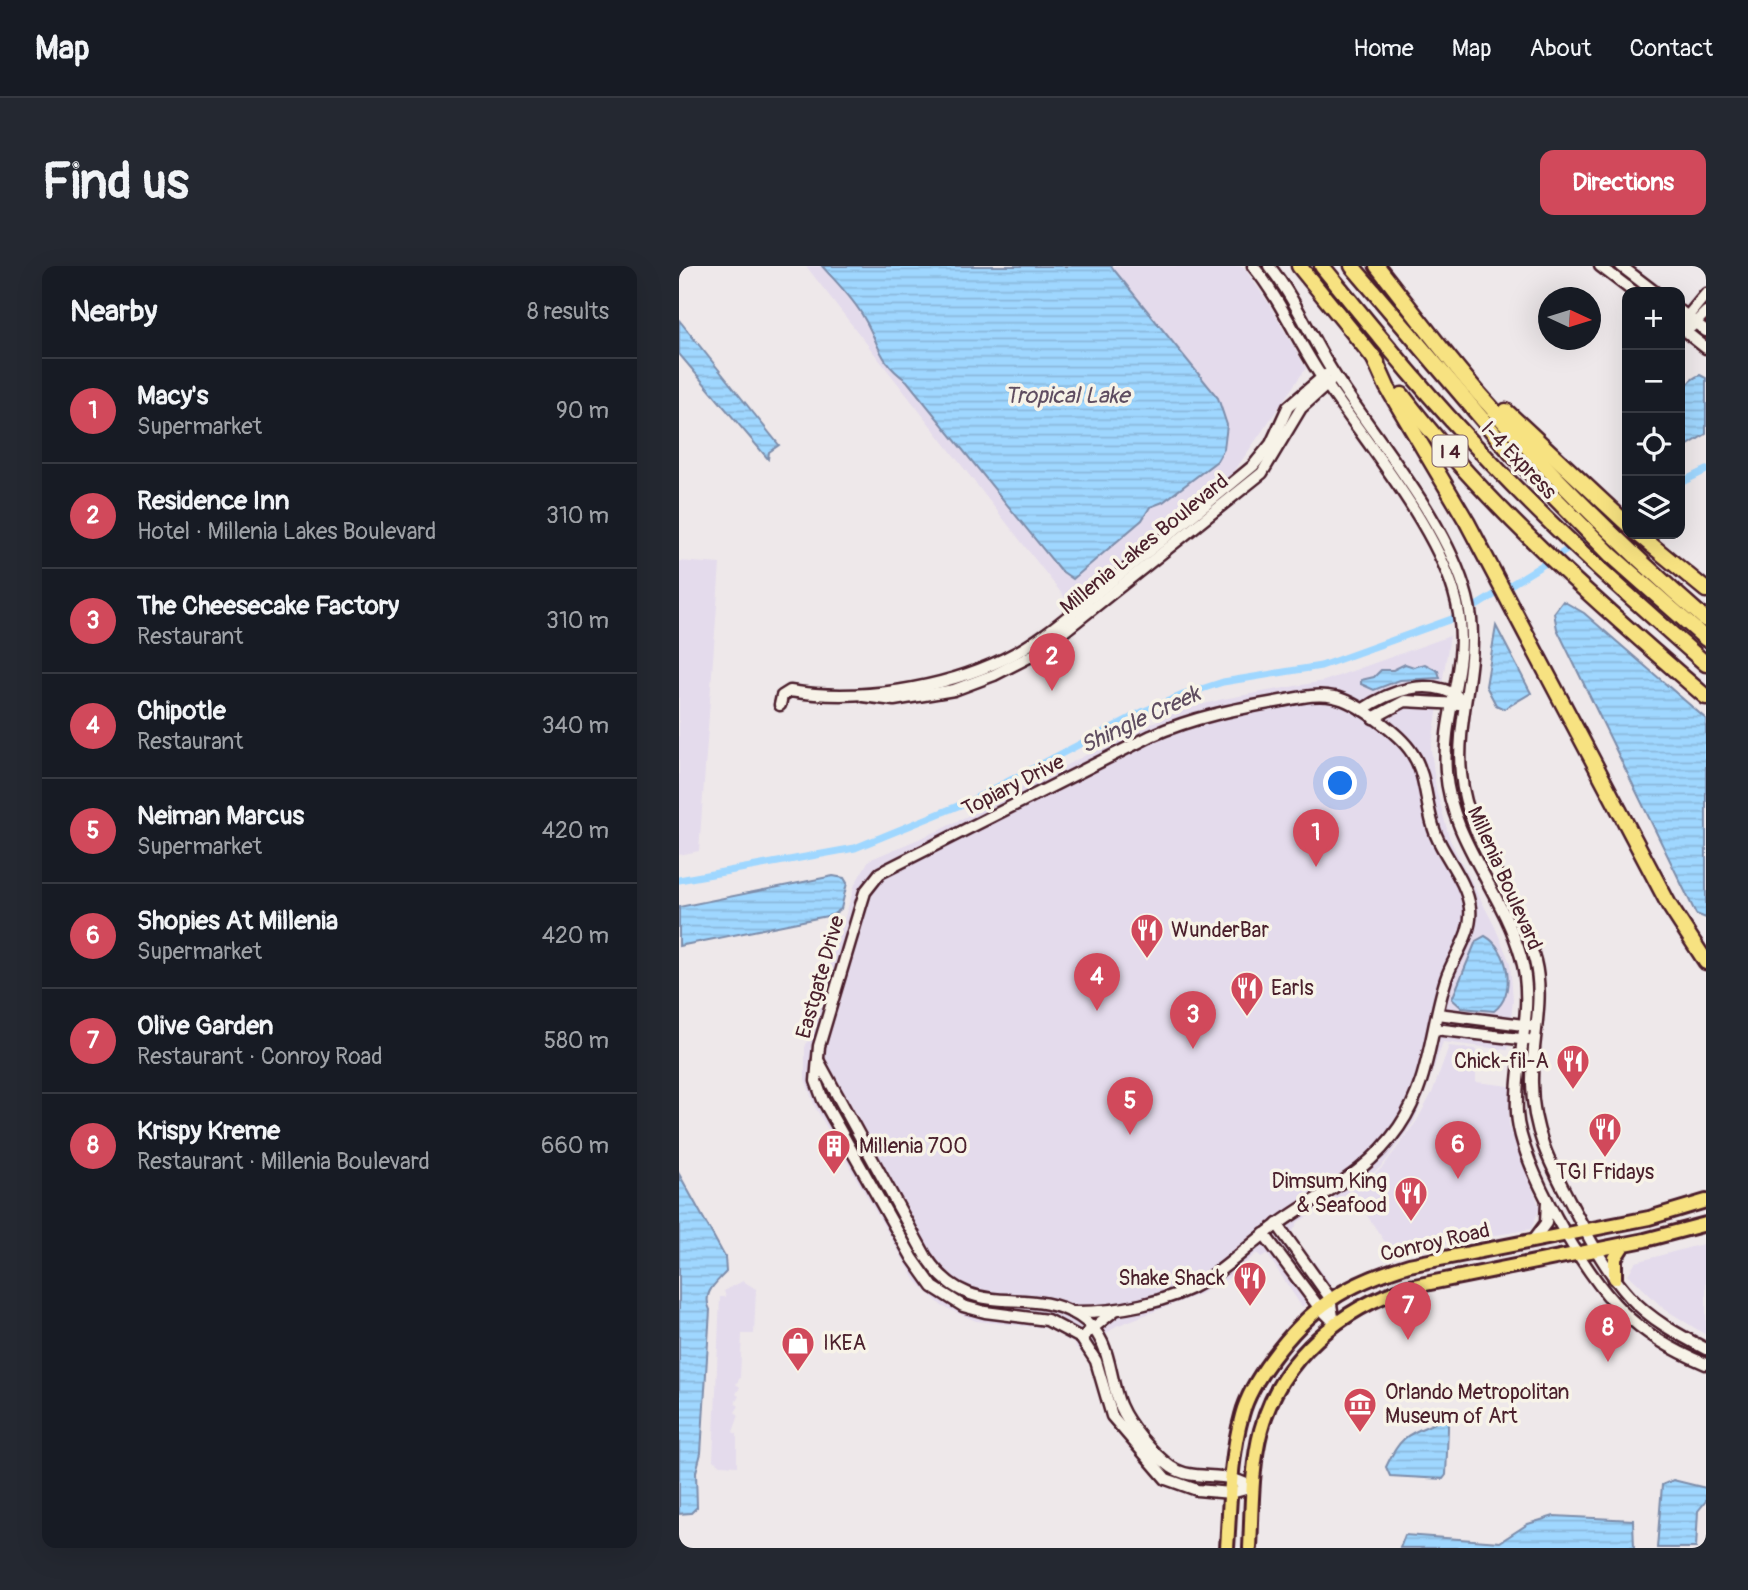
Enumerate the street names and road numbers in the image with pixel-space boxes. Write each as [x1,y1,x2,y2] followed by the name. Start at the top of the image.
[1475,416,1563,505] street label: I-4 Express
[1433,435,1467,466] road number: I 4
[1055,468,1234,621] street label: Millenia Lakes Boulevard
[957,748,1070,823] street label: Topiary Drive
[1461,802,1548,954] street label: Millenia Boulevard
[790,912,851,1042] street label: Eastgate Drive
[1378,1217,1492,1268] street label: Conroy Road

